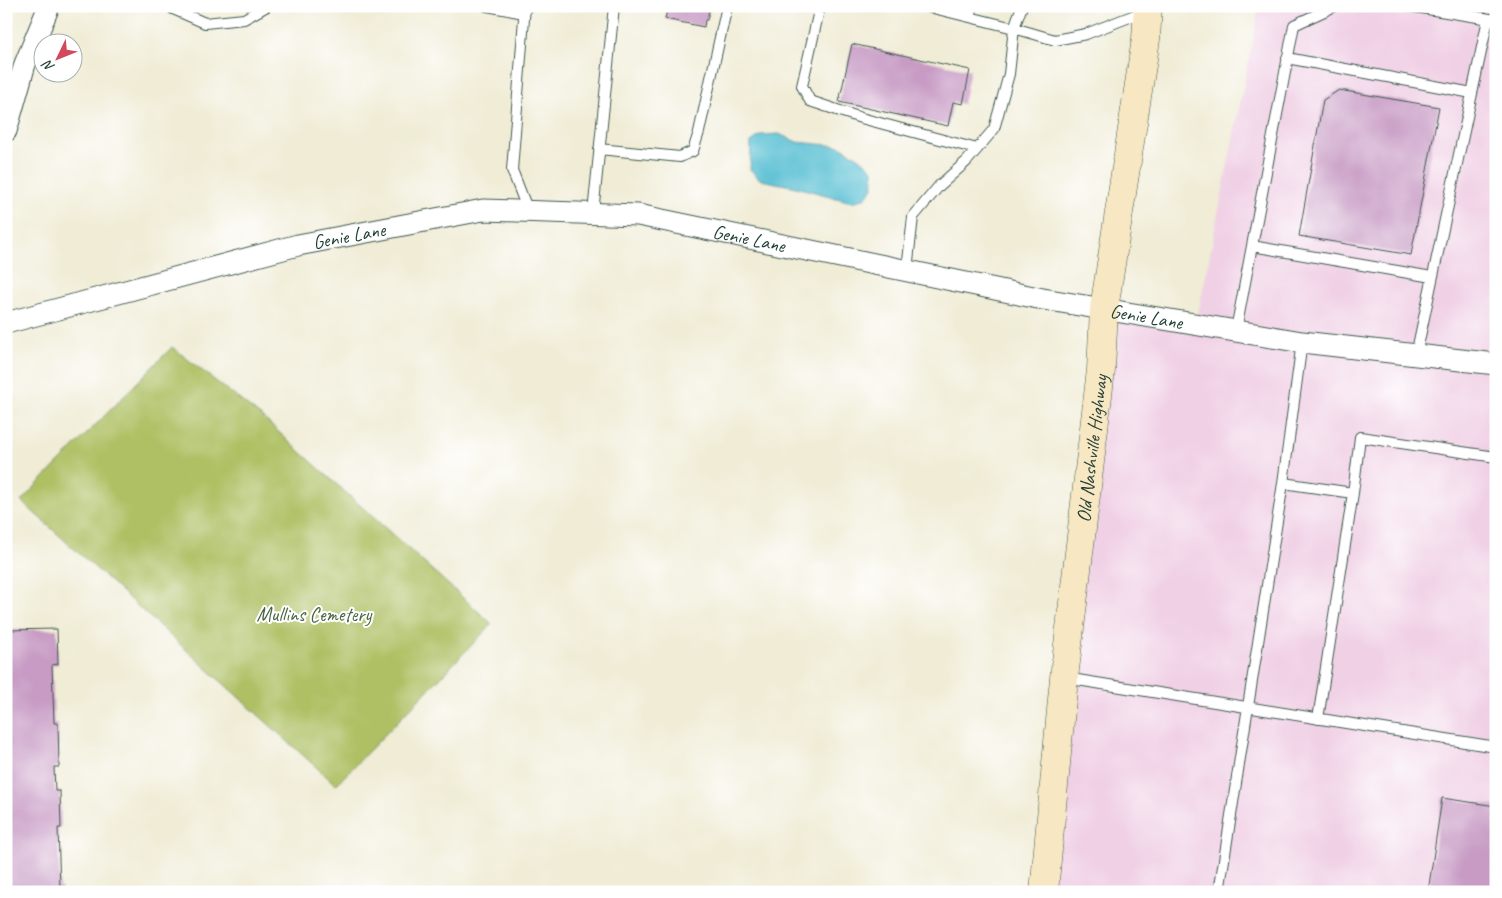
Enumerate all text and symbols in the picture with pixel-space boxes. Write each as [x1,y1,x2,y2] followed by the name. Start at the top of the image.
[32,32,82,82] north arrow
[38,56,58,75] text: N
[311,216,389,254] street label: Genie Lane
[711,218,789,258] street label: Genie Lane
[1108,298,1186,335] street label: Genie Lane
[1070,372,1113,524] street label: Old Nashville Highway
[257,602,373,627] park label: Mullins Cemetery

